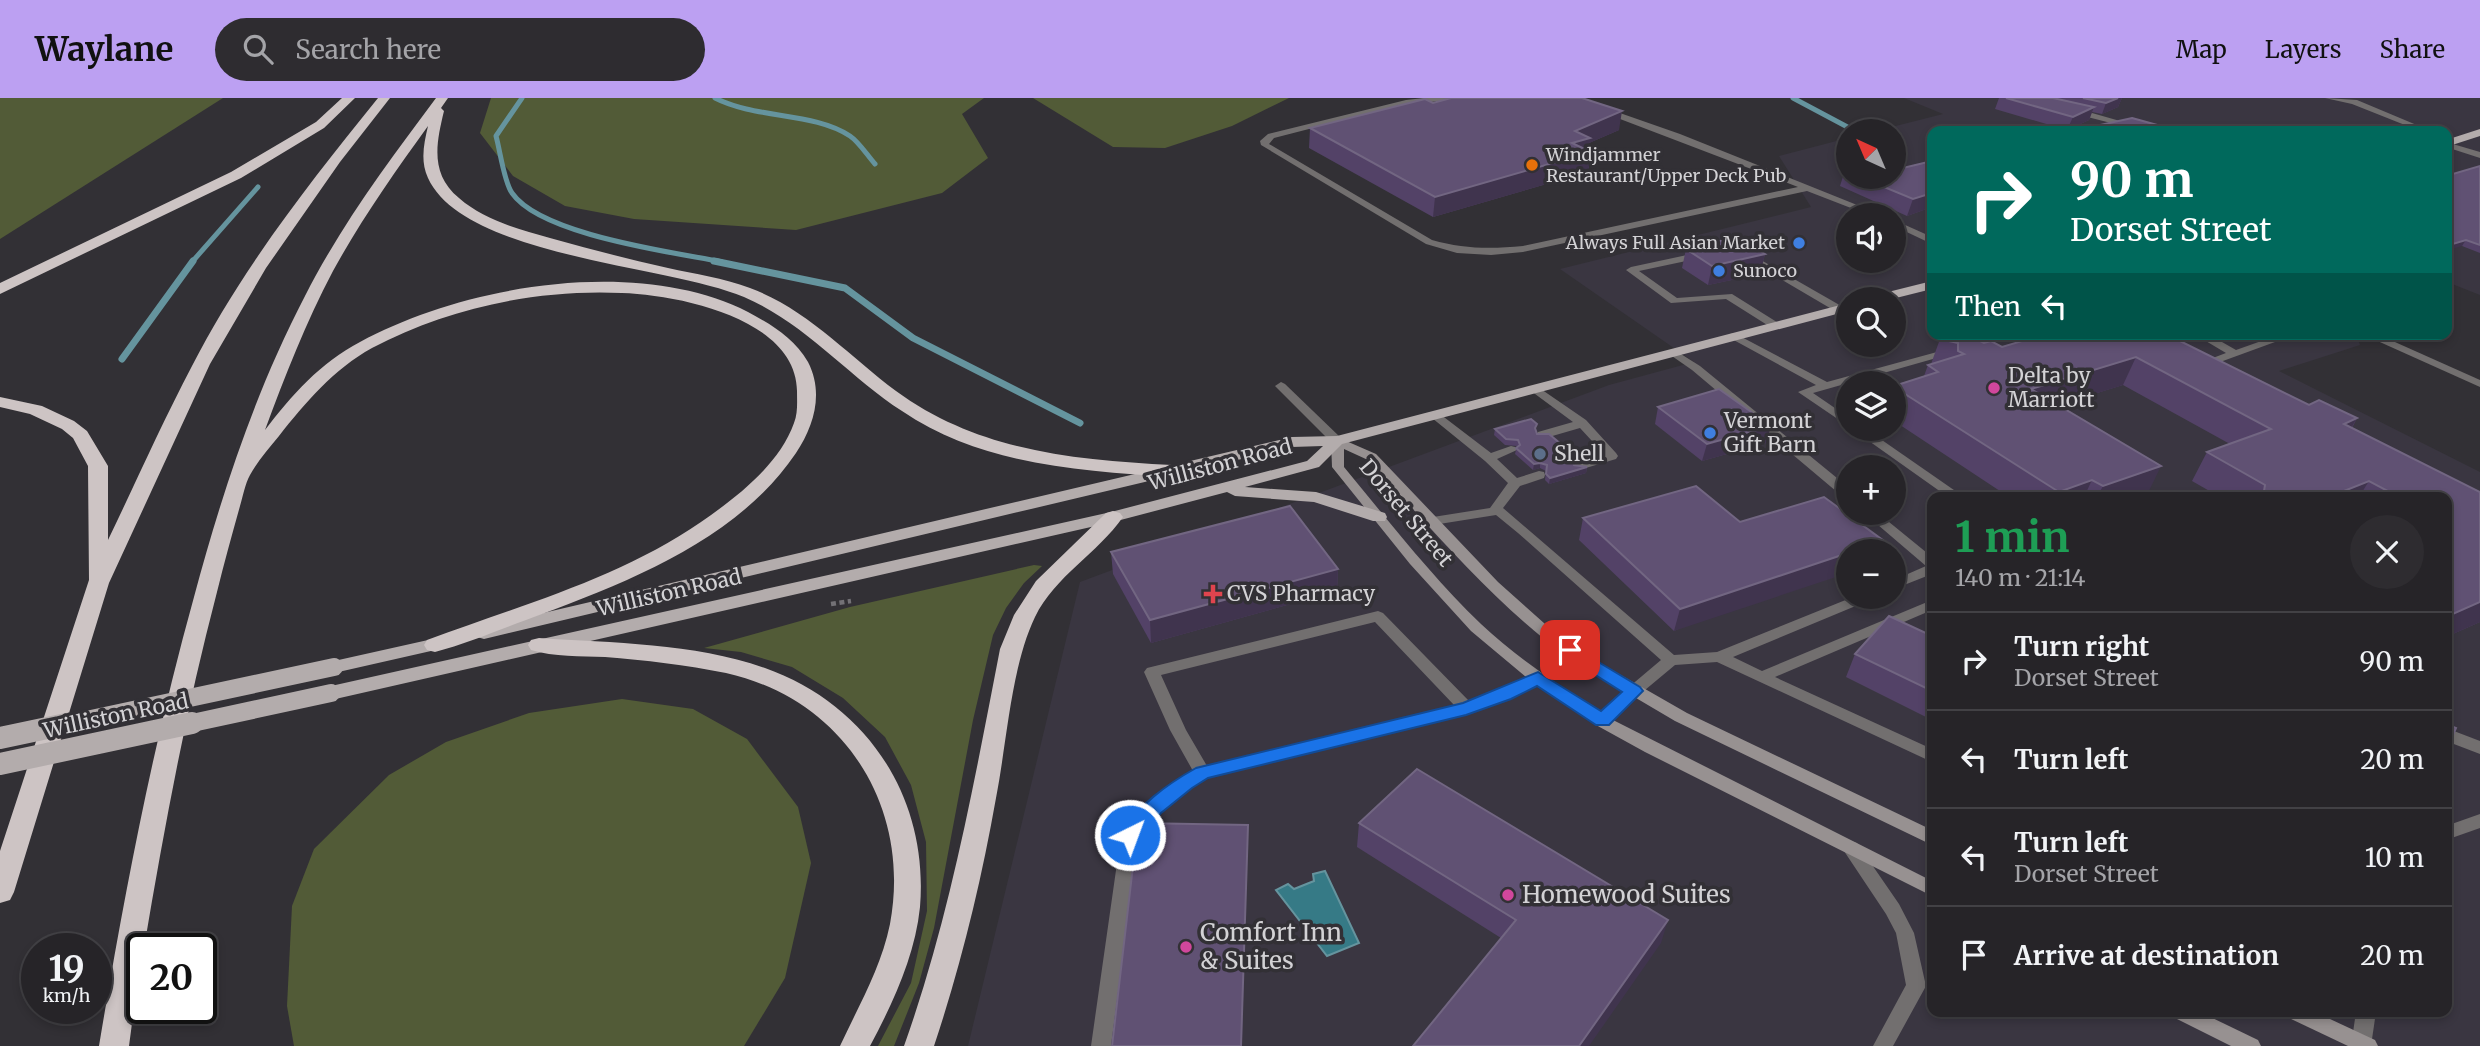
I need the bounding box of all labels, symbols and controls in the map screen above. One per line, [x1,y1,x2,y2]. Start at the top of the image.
search box [215,18,705,81]
text: Waylane [35,29,173,70]
icon: search [239,30,277,68]
text: Search here [295,33,441,66]
text: Map [2176,34,2227,65]
text: Layers [2265,34,2341,65]
text: Share [2379,34,2445,65]
north arrow [1836,119,1906,189]
map controls [1836,119,1906,609]
place label: Windjammer Restaurant/Upper Deck Pub [1545,143,1787,187]
text: 90 m [2070,149,2194,210]
icon: right [1955,154,2046,245]
marker: Windjammer Restaurant/Upper Deck Pub [1524,157,1540,173]
button: sound [1836,203,1906,273]
text: Dorset Street [2070,210,2271,250]
place label: Always Full Asian Market [1565,231,1785,254]
marker: Always Full Asian Market [1791,235,1807,251]
place label: Sunoco [1733,259,1797,282]
marker: Sunoco [1711,263,1727,279]
button: search [1836,287,1906,357]
icon: left [2035,287,2073,325]
text: Then [1955,290,2021,323]
place label: Delta by Marriott [2008,362,2095,413]
button: layers [1836,371,1906,441]
marker: Delta by Marriott [1986,380,2002,396]
place label: Vermont Gift Barn [1723,407,1816,458]
marker: Vermont Gift Barn [1702,425,1718,441]
street label: Williston Road [1144,432,1295,497]
place label: Shell [1554,440,1605,467]
marker: Shell [1532,446,1548,462]
street label: Dorset Street [1354,453,1459,572]
button: + [1836,455,1906,525]
text: 1 min [1955,511,2069,563]
button: close [2350,515,2424,589]
button: − [1836,539,1906,609]
street label: Williston Road [593,563,744,622]
text: 140 m · 21:14 [1955,563,2085,592]
place label: CVS Pharmacy [1227,580,1376,607]
marker: CVS Pharmacy [1205,586,1221,602]
pin [1540,620,1600,680]
text: Turn right [2014,630,2149,663]
icon: arrive [1551,631,1589,669]
icon: right [1955,642,1993,680]
text: 90 m [2360,645,2424,678]
text: Dorset Street [2014,663,2159,692]
street label: Williston Road [40,687,191,744]
icon: left [1955,740,1993,778]
text: Turn left [2014,743,2128,776]
text: 20 m [2360,743,2424,776]
position arrow [1093,798,1167,872]
text: Turn left [2014,826,2128,859]
icon: left [1955,838,1993,876]
text: 10 m [2365,841,2424,874]
text: Dorset Street [2014,859,2159,888]
place label: Homewood Suites [1522,879,1731,910]
marker: Homewood Suites [1500,887,1516,903]
place label: Comfort Inn & Suites [1200,917,1342,976]
speed limit sign: 20 [126,933,217,1024]
icon: arrive [1955,936,1993,974]
marker: Comfort Inn & Suites [1178,939,1194,955]
text: Arrive at destination [2014,939,2279,972]
text: 20 m [2360,939,2424,972]
text: 19 [48,947,85,991]
text: km/h [43,984,90,1007]

